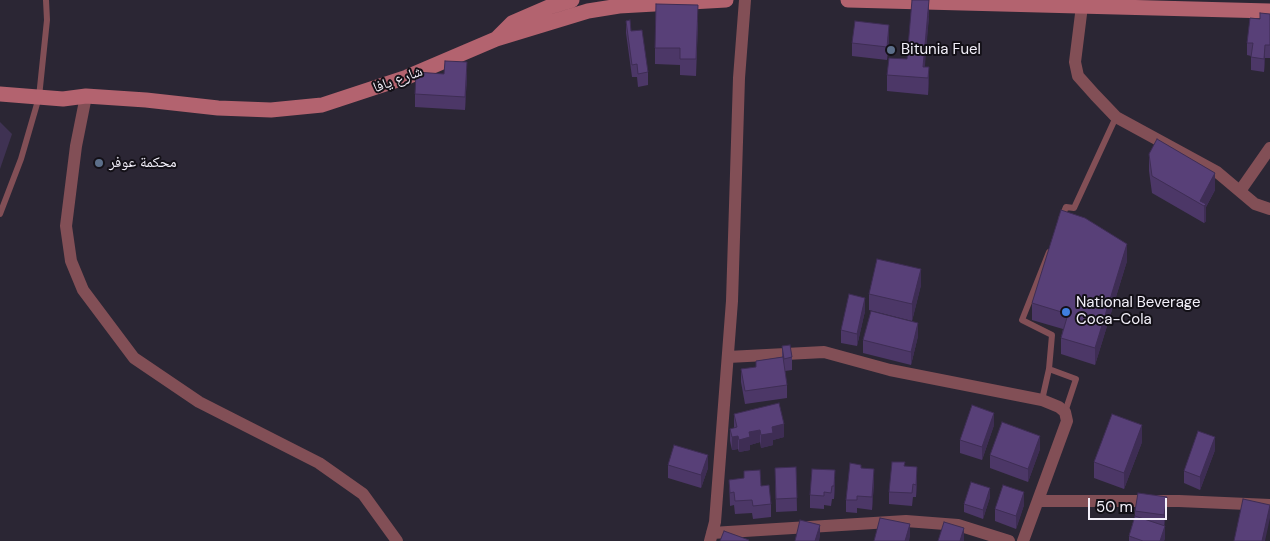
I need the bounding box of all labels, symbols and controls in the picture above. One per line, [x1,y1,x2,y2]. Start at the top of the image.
place label: Bitunia Fuel [901,41,981,59]
marker: Bitunia Fuel [885,44,897,56]
street label: شارع يافا [371,63,425,97]
place label: محكمة عوفر [109,154,177,172]
marker: محكمة عوفر [93,157,105,169]
place label: National Beverage Coca-Cola [1076,294,1200,329]
marker: National Beverage Coca-Cola [1060,306,1072,318]
scale bar [1090,488,1169,520]
text: 50 m [1096,497,1133,517]

